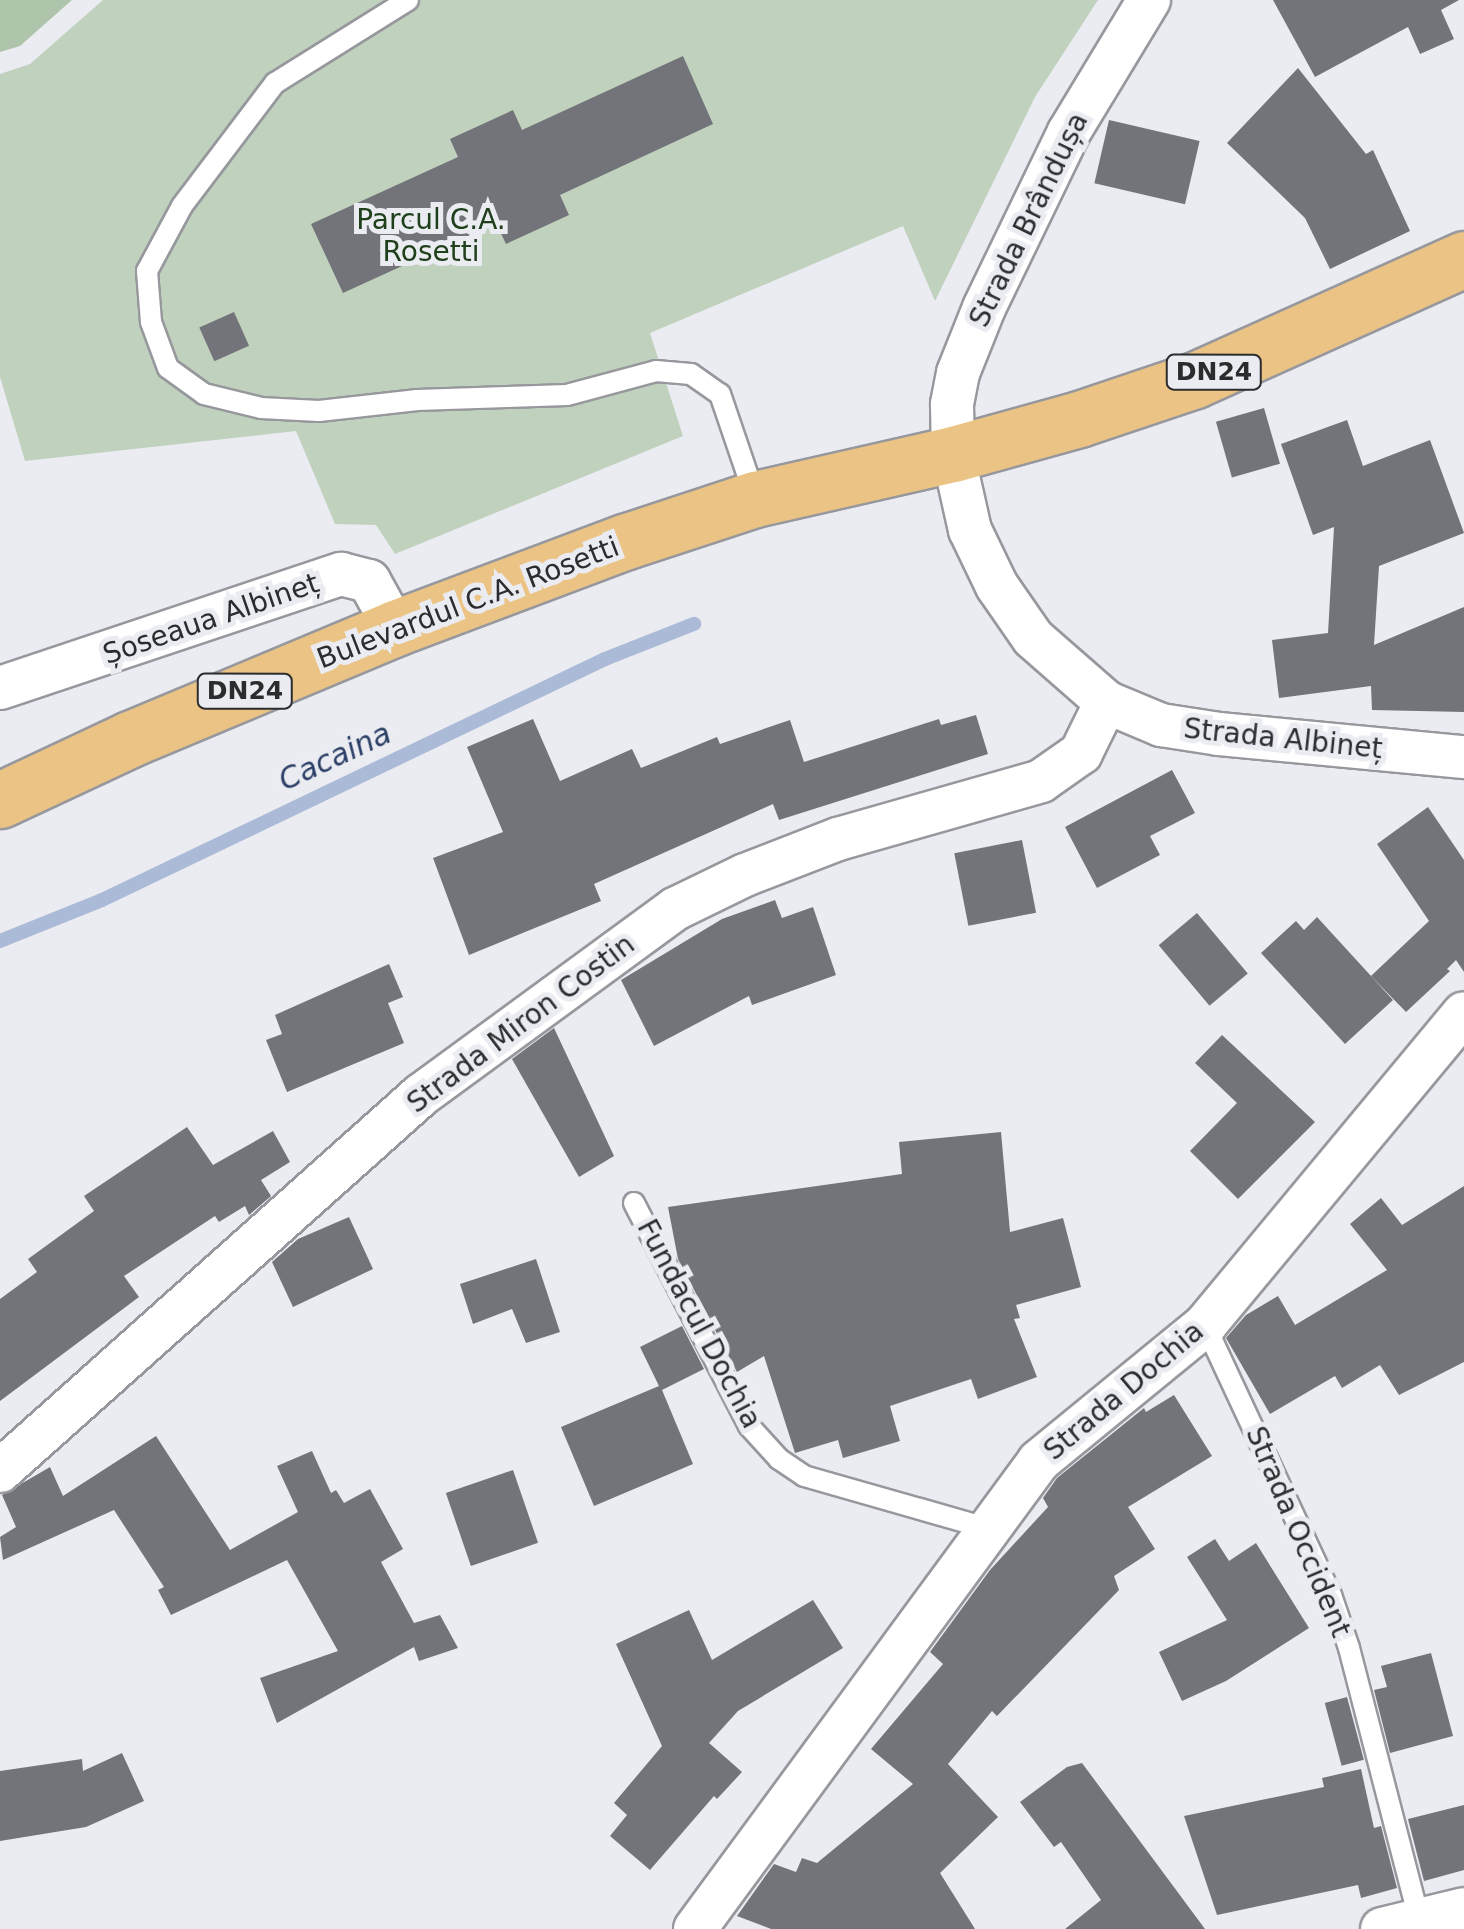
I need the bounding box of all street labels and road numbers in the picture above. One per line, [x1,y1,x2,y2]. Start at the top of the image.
street label: Strada Brândușa [963,107,1095,333]
road number: DN24 [1164,352,1264,392]
street label: Bulevardul C.A. Rosetti [312,530,624,676]
street label: Șoseaua Albineț [99,566,323,672]
road number: DN24 [195,671,295,711]
street label: Strada Albineț [1182,712,1384,766]
street label: Strada Miron Costin [401,928,641,1120]
street label: Fundacul Dochia [630,1214,768,1434]
street label: Strada Dochia [1037,1314,1211,1468]
street label: Strada Occident [1238,1422,1358,1642]

